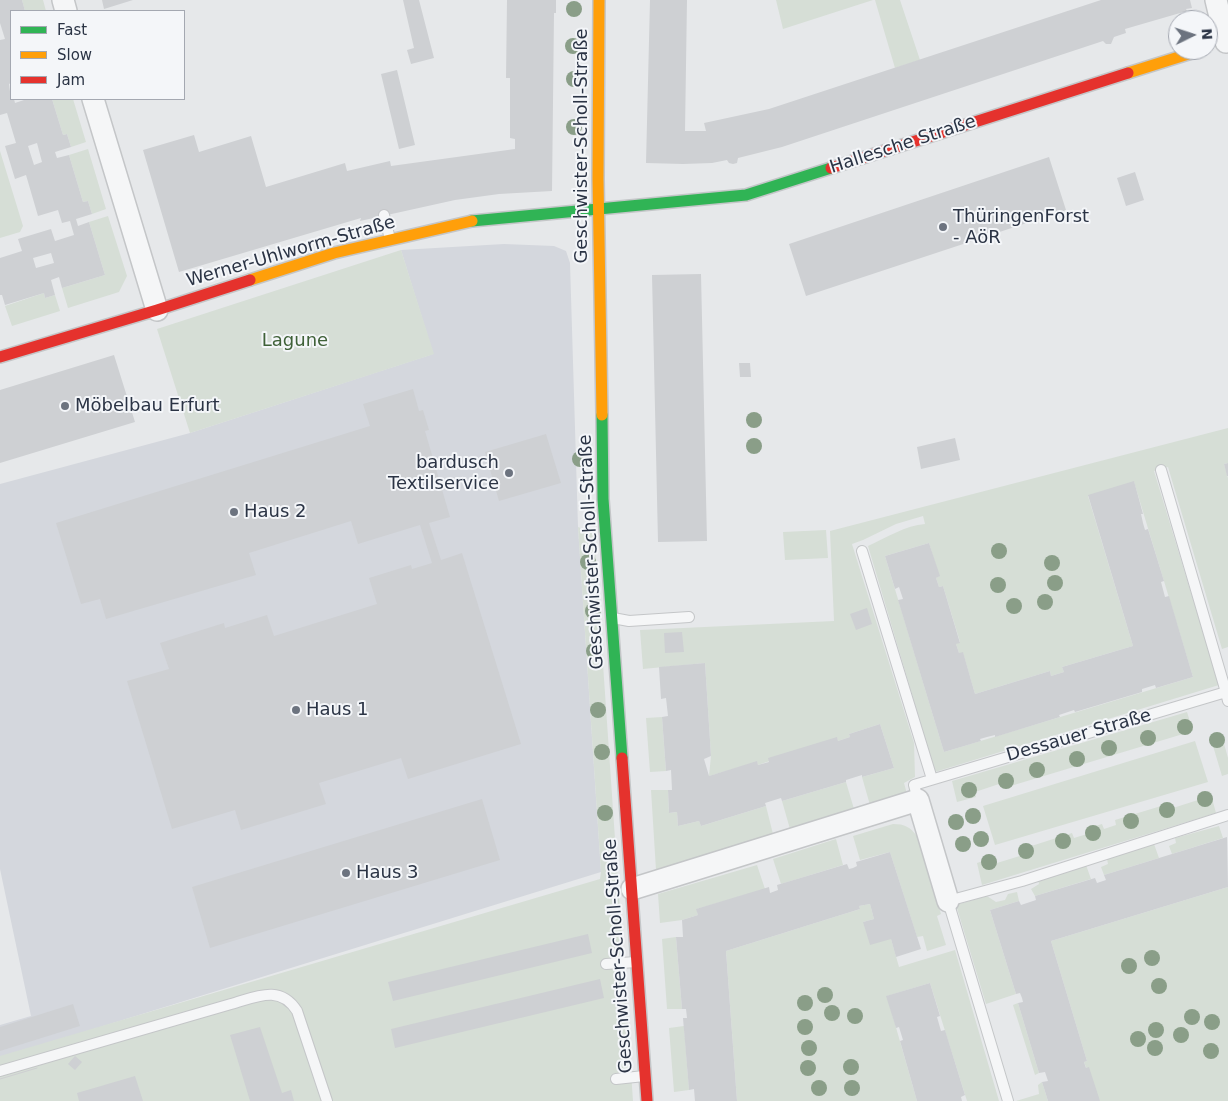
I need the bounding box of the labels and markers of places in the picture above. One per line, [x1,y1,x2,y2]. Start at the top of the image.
place label: ThüringenForst - AöR [953,206,1089,248]
marker: ThüringenForst - AöR [937,221,949,233]
place label: Möbelbau Erfurt [75,395,220,417]
marker: Möbelbau Erfurt [59,400,71,412]
place label: bardusch Textilservice [388,452,499,494]
marker: bardusch Textilservice [503,467,515,479]
place label: Haus 2 [244,501,307,523]
marker: Haus 2 [228,506,240,518]
place label: Haus 1 [306,699,369,721]
marker: Haus 1 [290,704,302,716]
place label: Haus 3 [356,862,419,884]
marker: Haus 3 [340,867,352,879]

